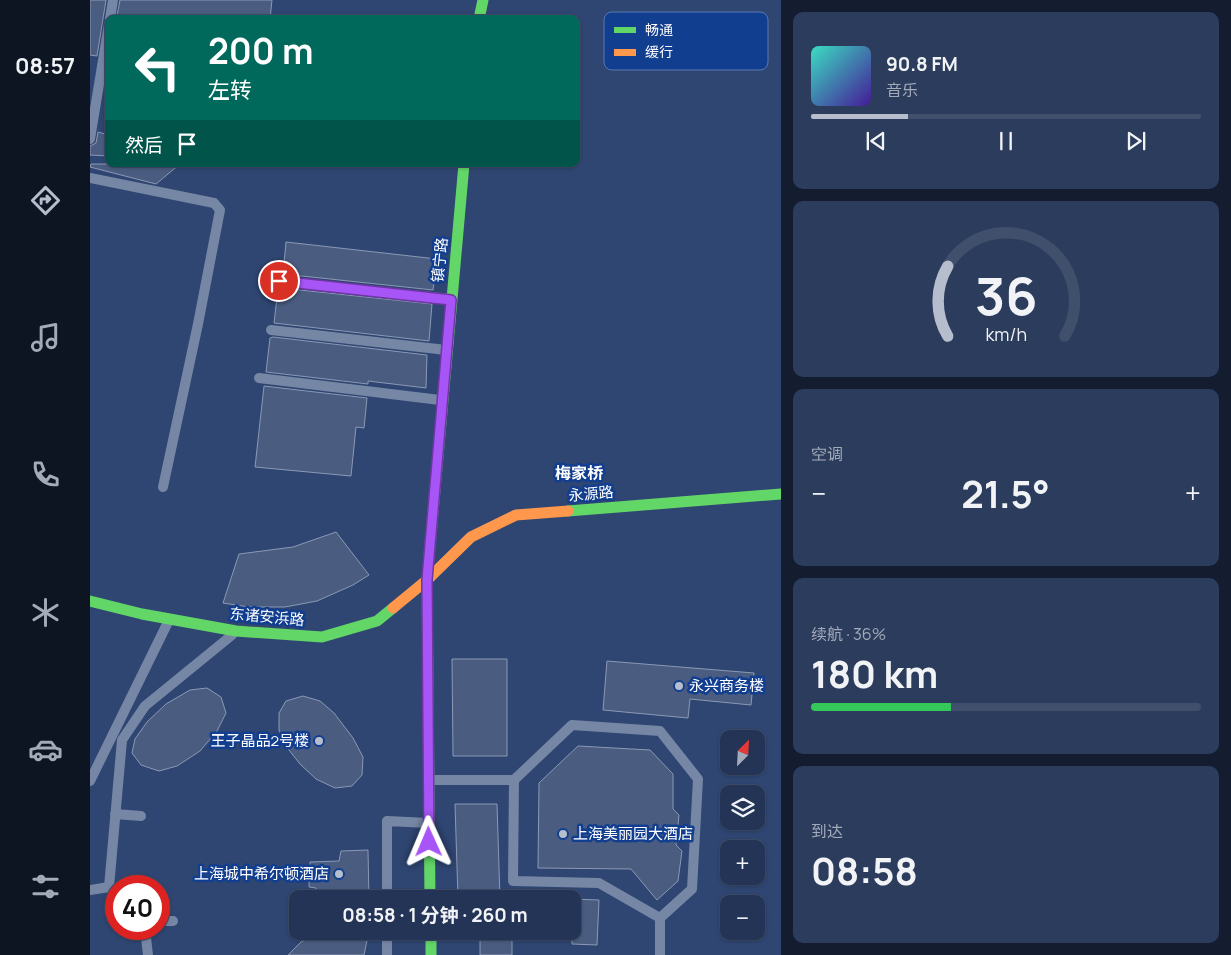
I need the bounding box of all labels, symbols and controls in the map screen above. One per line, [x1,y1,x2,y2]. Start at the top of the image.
legend [604,12,768,70]
text: 畅通 [645,20,673,39]
text: 200 m [208,27,313,75]
icon: left [125,35,190,100]
text: 缓行 [645,42,673,61]
text: 08:57 [15,51,75,81]
text: 90.8 FM [886,51,958,77]
text: 左转 [208,75,252,105]
text: 音乐 [886,79,918,101]
icon: previous [862,127,890,155]
icon: pause [992,127,1020,155]
icon: next [1122,127,1150,155]
icon: arrive [173,130,201,158]
text: 然后 [125,132,163,158]
icon: directions [28,183,63,218]
street label: 镇宁路 [427,236,452,283]
pin [258,260,300,302]
text: 36 [975,260,1037,331]
icon: arrive [265,267,293,295]
icon: music [28,320,63,355]
text: km/h [985,322,1027,346]
text: 空调 [811,443,843,465]
icon: phone [28,457,63,492]
district label: 梅家桥 [555,462,604,484]
text: 21.5° [961,467,1050,519]
text: − [811,474,826,512]
text: + [1185,474,1201,512]
street label: 永源路 [568,481,614,506]
icon: climate [28,595,63,630]
street label: 东诸安浜路 [229,603,305,630]
text: 续航 · 36% [811,623,886,645]
text: 180 km [811,647,938,699]
place label: 永兴商务楼 [689,675,764,696]
marker: 永兴商务楼 [673,680,685,692]
place label: 王子晶品2号楼 [210,730,309,751]
north arrow [720,730,765,775]
map controls [720,730,765,940]
icon: car [28,732,63,767]
marker: 王子晶品2号楼 [313,735,325,747]
button: layers [720,785,765,830]
position arrow [402,815,454,867]
text: 到达 [811,820,843,842]
place label: 上海美丽园大酒店 [573,823,693,844]
marker: 上海美丽园大酒店 [557,828,569,840]
button: + [720,840,765,885]
text: 08:58 [811,844,918,896]
place label: 上海城中希尔顿酒店 [194,863,329,884]
marker: 上海城中希尔顿酒店 [333,868,345,880]
icon: filters [28,869,63,904]
speed limit sign: 40 [105,875,170,940]
button: − [720,895,765,940]
text: 08:58 · 1 分钟 · 260 m [342,902,528,928]

